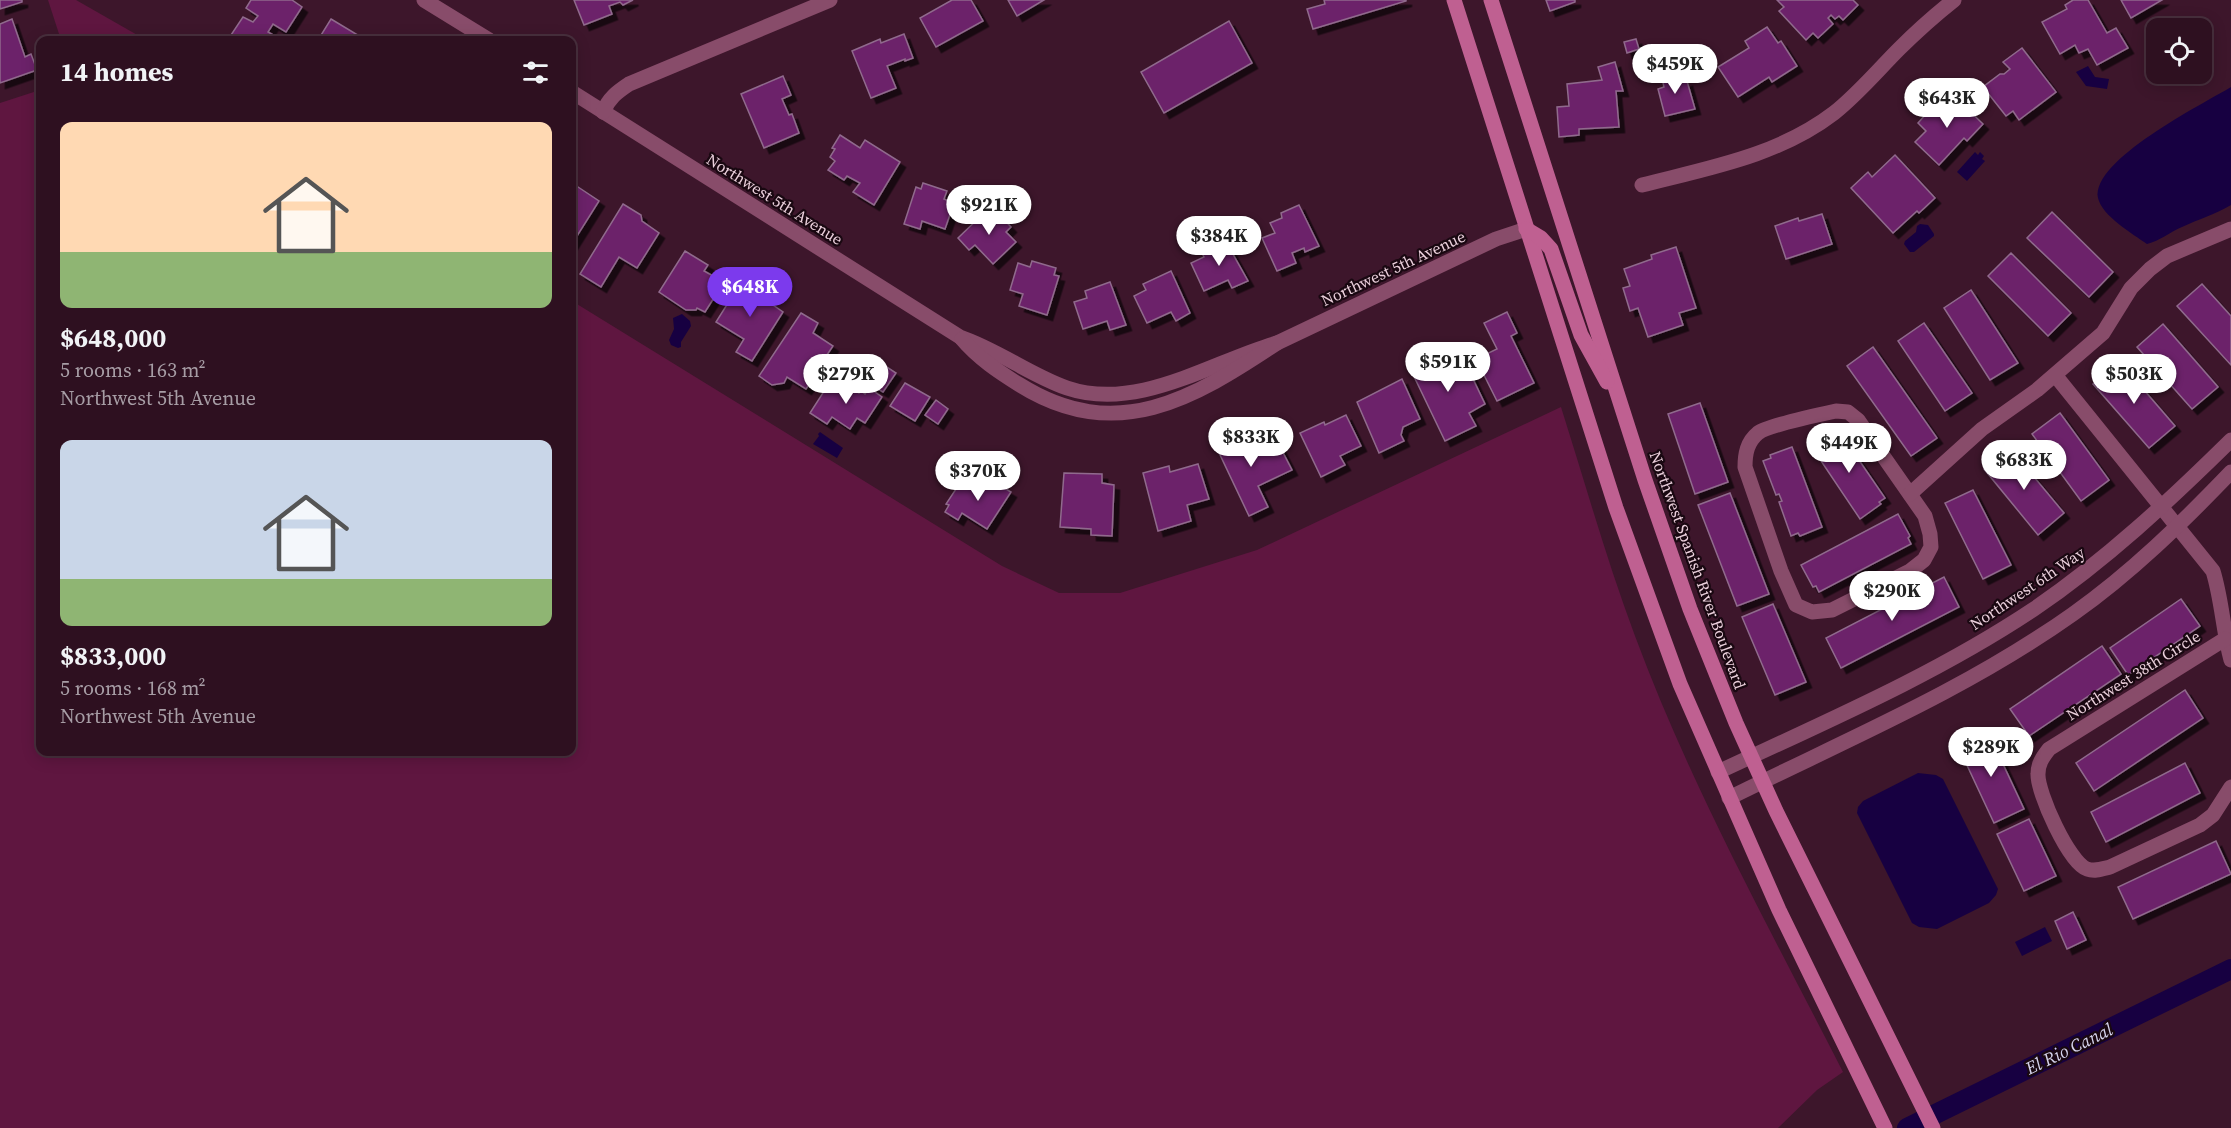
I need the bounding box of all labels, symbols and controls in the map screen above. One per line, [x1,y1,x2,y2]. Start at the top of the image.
map controls [2146,18,2212,84]
button: locate [2146,18,2212,84]
pin: $459K [1633,44,1717,95]
text: $459K [1646,49,1704,77]
text: 14 homes [60,54,173,90]
icon: filters [519,56,552,89]
pin: $643K [1905,78,1989,129]
text: $643K [1918,83,1976,111]
street label: Northwest 5th Avenue [703,148,847,250]
icon: home [252,161,360,269]
pin: $921K [947,185,1031,236]
text: $921K [960,190,1018,218]
pin: $384K [1177,216,1261,267]
text: $384K [1190,221,1248,249]
street label: Northwest 5th Avenue [1317,225,1469,311]
pin: $648K [708,267,792,318]
text: $648K [721,272,779,300]
text: $648,000 [60,320,166,356]
pin: $591K [1406,342,1490,393]
text: $591K [1419,347,1477,375]
pin: $279K [804,354,888,405]
pin: $503K [2092,354,2176,405]
text: 5 rooms · 163 m² [60,356,206,384]
text: $279K [817,359,875,387]
text: $503K [2105,359,2163,387]
text: Northwest 5th Avenue [60,384,256,412]
pin: $833K [1209,417,1293,468]
text: $833K [1222,422,1280,450]
pin: $449K [1807,423,1891,474]
text: $449K [1820,428,1878,456]
pin: $683K [1982,440,2066,491]
text: $683K [1995,445,2053,473]
street label: Northwest Spanish River Boulevard [1645,448,1751,692]
pin: $370K [936,451,1020,502]
text: $370K [949,456,1007,484]
icon: home [252,479,360,587]
street label: Northwest 6th Way [1965,541,2089,635]
pin: $290K [1850,571,1934,622]
text: $290K [1863,576,1921,604]
street label: Northwest 38th Circle [2062,625,2204,725]
text: $833,000 [60,638,166,674]
text: 5 rooms · 168 m² [60,674,206,702]
text: Northwest 5th Avenue [60,702,256,730]
pin: $289K [1949,727,2033,778]
text: $289K [1962,732,2020,760]
water label: El Rio Canal [2020,1017,2117,1081]

